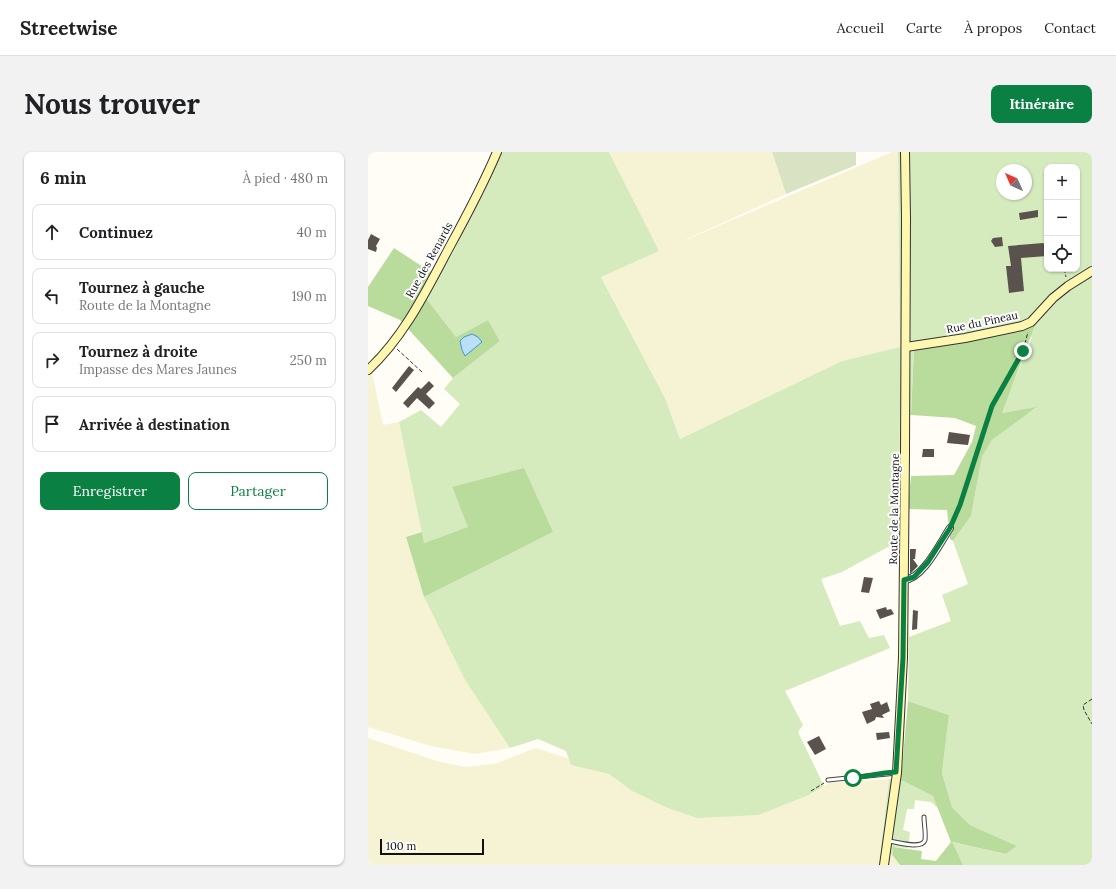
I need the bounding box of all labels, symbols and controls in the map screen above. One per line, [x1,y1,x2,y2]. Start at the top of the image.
text: Streetwise [20,16,117,40]
text: Accueil [837,19,884,37]
text: Carte [906,19,942,37]
text: À propos [964,19,1022,37]
text: Contact [1044,19,1096,37]
button: Itinéraire [991,85,1092,123]
text: Nous trouver [24,86,200,122]
north arrow [996,164,1032,200]
map controls [1044,164,1080,272]
button: + [1044,164,1080,200]
text: 6 min [40,167,86,189]
text: À pied · 480 m [243,170,328,187]
button: − [1044,200,1080,236]
street label: Rue des Renards [402,220,456,300]
icon: ahead [41,221,63,243]
text: Continuez [79,223,153,242]
text: 40 m [297,224,327,241]
button: locate [1044,236,1080,272]
text: Tournez à gauche [79,278,205,297]
icon: left [41,285,63,307]
text: 190 m [292,288,327,305]
text: Route de la Montagne [79,297,211,314]
street label: Rue du Pineau [945,307,1020,336]
text: Tournez à droite [79,342,198,361]
route end [1014,342,1032,360]
icon: right [41,349,63,371]
text: 250 m [290,352,327,369]
text: Impasse des Mares Jaunes [79,361,237,378]
icon: arrive [41,413,63,435]
text: Arrivée à destination [79,415,230,434]
street label: Route de la Montagne [886,453,902,565]
button: Enregistrer [40,472,180,510]
button: Partager [188,472,328,510]
route start [844,769,862,787]
scale bar [380,837,484,856]
text: 100 m [386,839,416,853]

